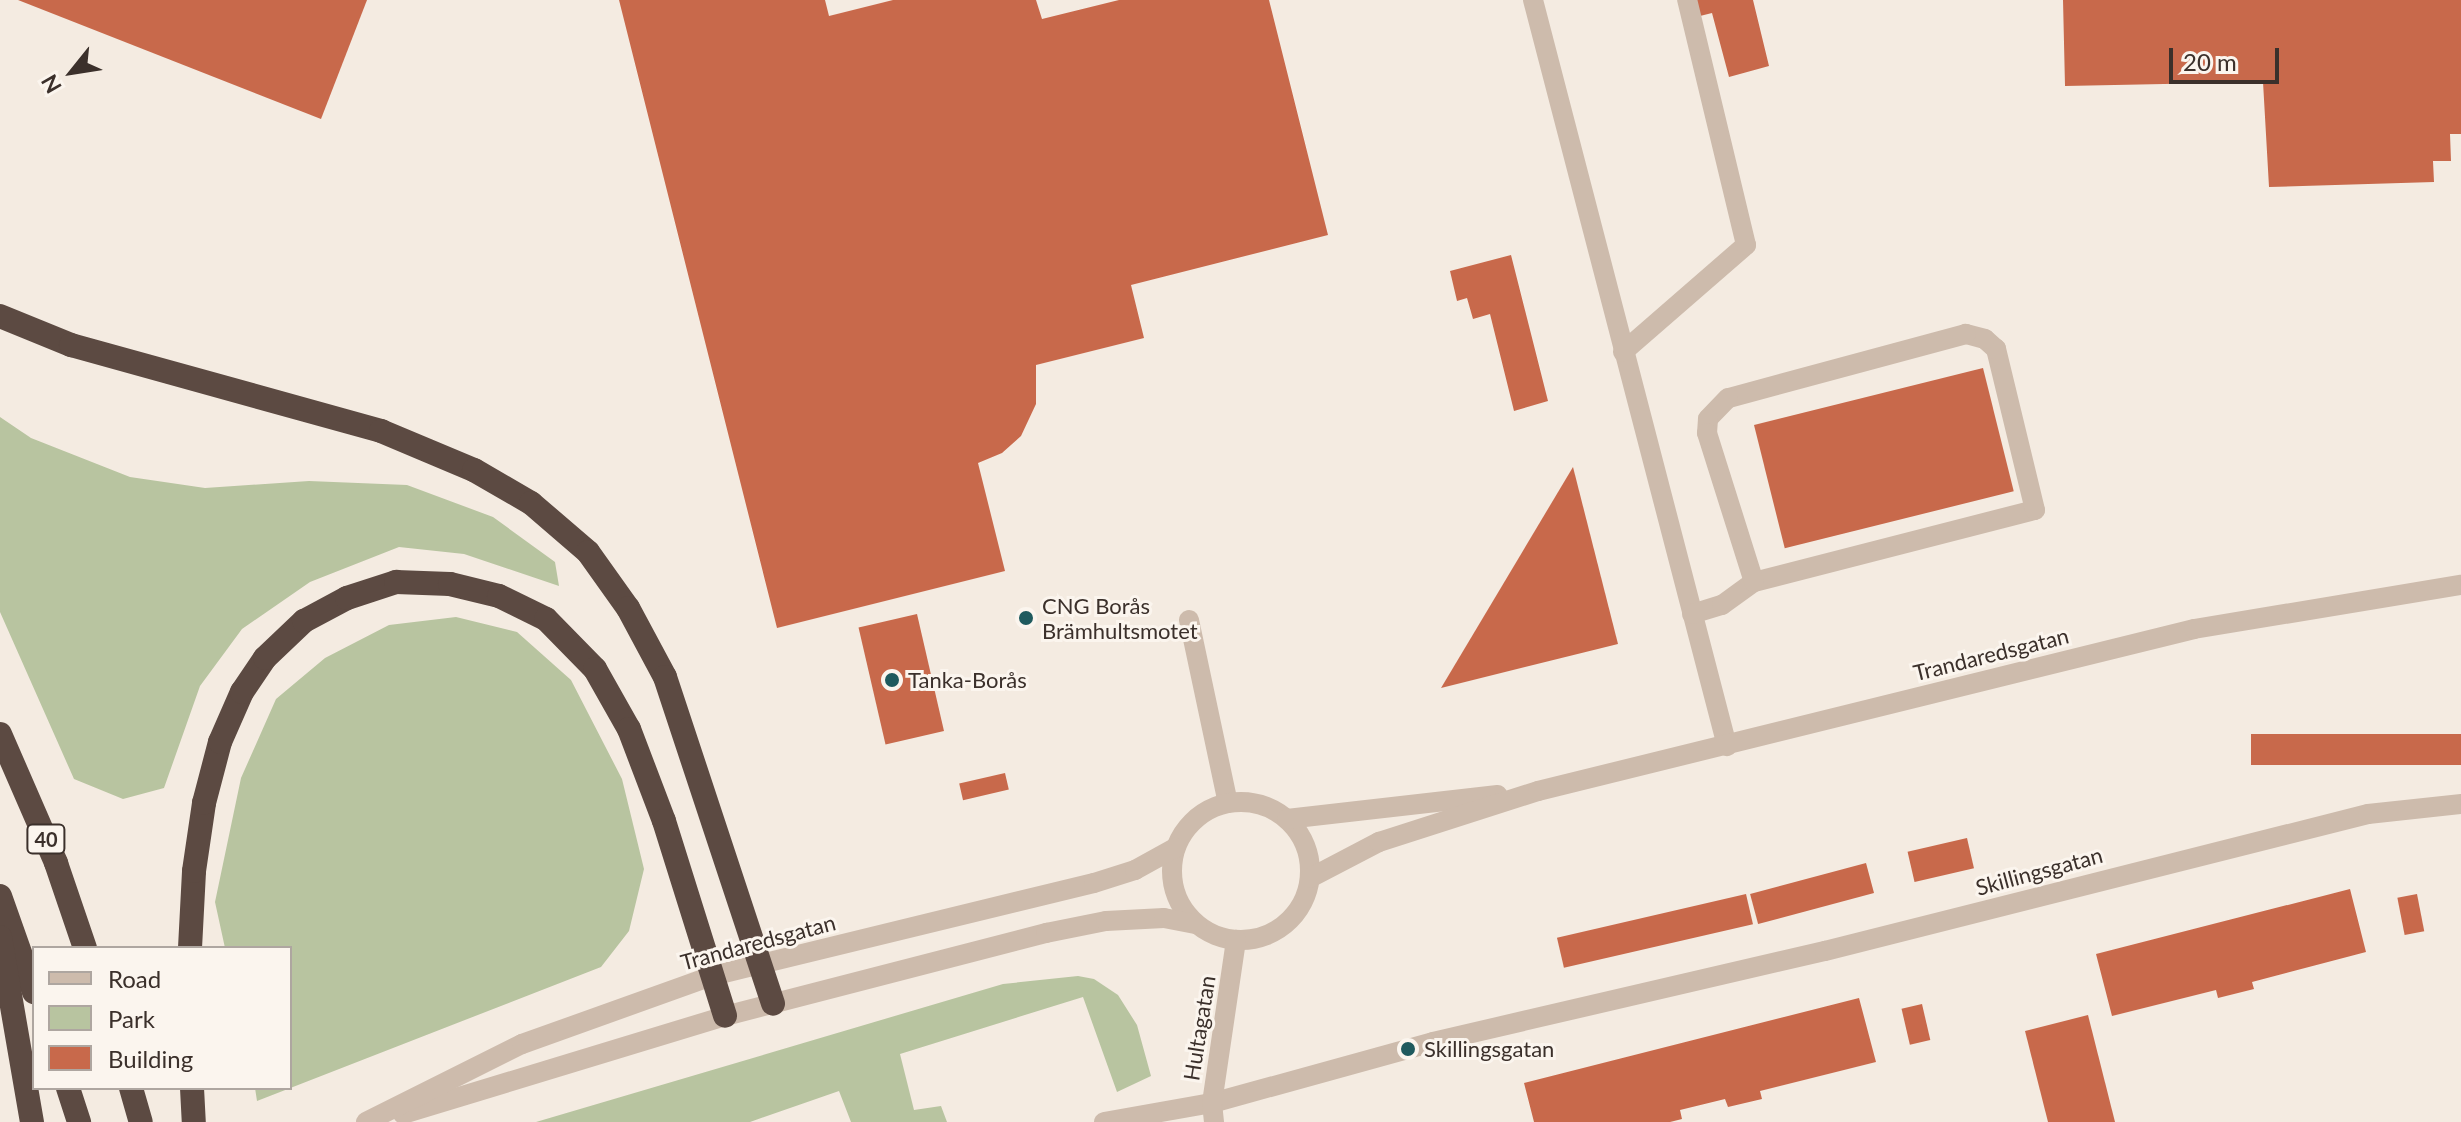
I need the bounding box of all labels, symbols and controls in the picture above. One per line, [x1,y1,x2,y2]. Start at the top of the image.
north arrow [32,32,112,112]
scale bar [2173,32,2283,82]
text: 20 m [2183,47,2237,76]
text: N [35,70,67,98]
place label: CNG Borås Brämhultsmotet [1042,592,1198,644]
marker: CNG Borås Brämhultsmotet [1017,609,1035,627]
street label: Trandaredsgatan [1911,622,2071,686]
place label: Tanka-Borås [908,667,1027,693]
marker: Tanka-Borås [883,671,901,689]
road number: 40 [26,823,66,855]
street label: Skillingsgatan [1973,841,2105,901]
street label: Trandaredsgatan [678,909,838,975]
legend [32,946,292,1090]
text: Road [108,964,161,993]
street label: Hultagatan [1178,973,1220,1083]
text: Park [108,1004,155,1033]
place label: Skillingsgatan [1424,1036,1554,1062]
marker: Skillingsgatan [1399,1040,1417,1058]
text: Building [108,1044,193,1073]

